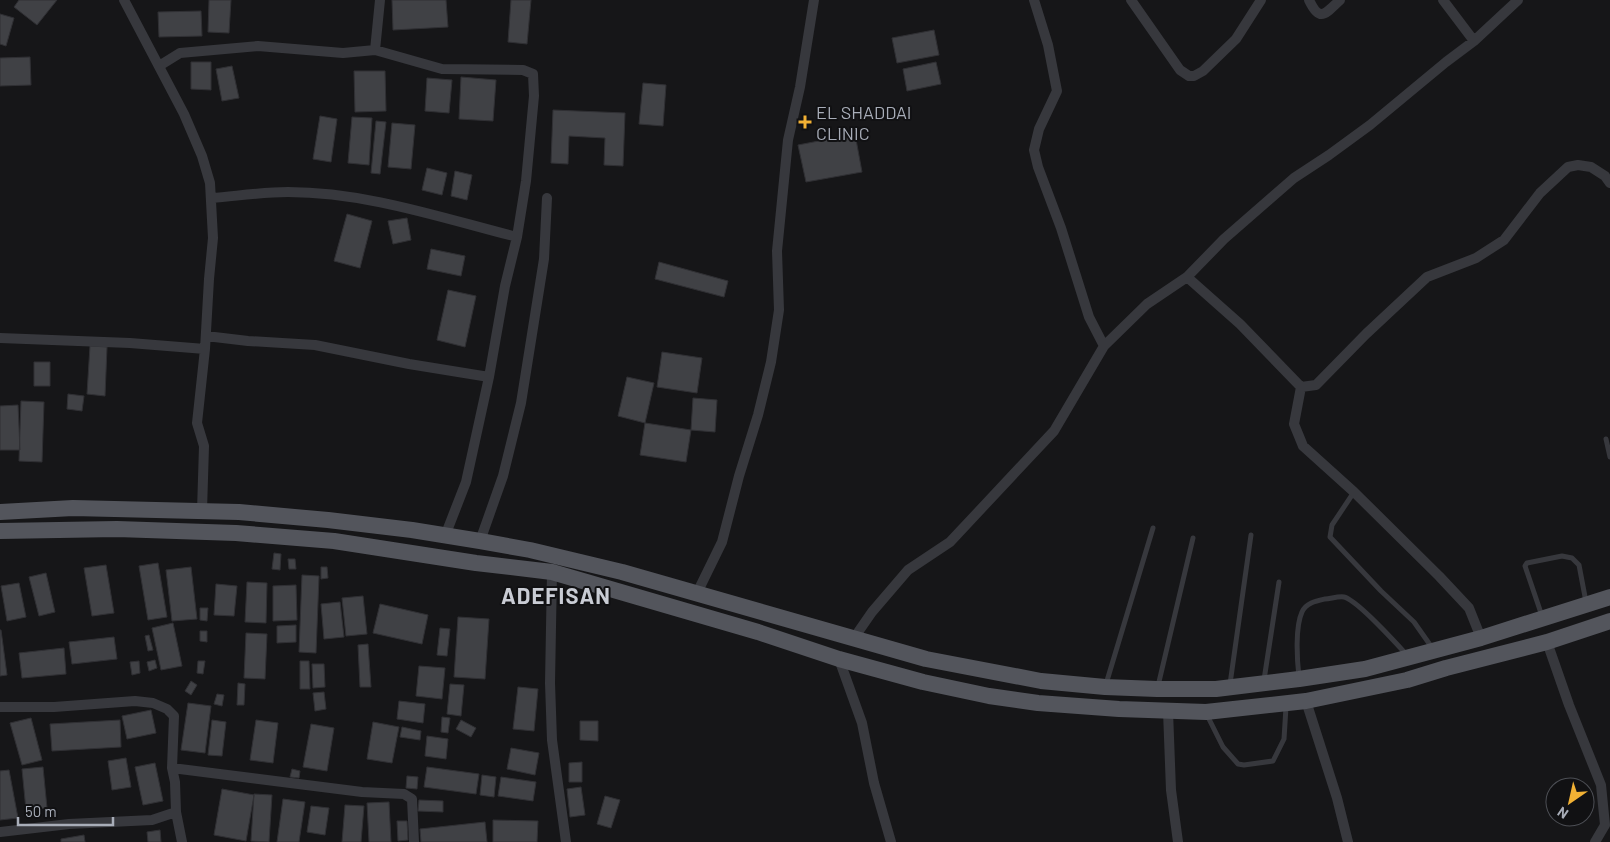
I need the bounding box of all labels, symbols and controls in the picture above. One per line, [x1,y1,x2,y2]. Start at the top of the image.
place label: EL SHADDAI CLINIC [816,101,911,144]
marker: EL SHADDAI CLINIC [798,115,812,129]
district label: ADEFISAN [501,582,611,608]
north arrow [1545,777,1595,827]
scale bar [18,794,112,826]
text: 50 m [25,802,57,820]
text: N [1554,804,1571,823]

